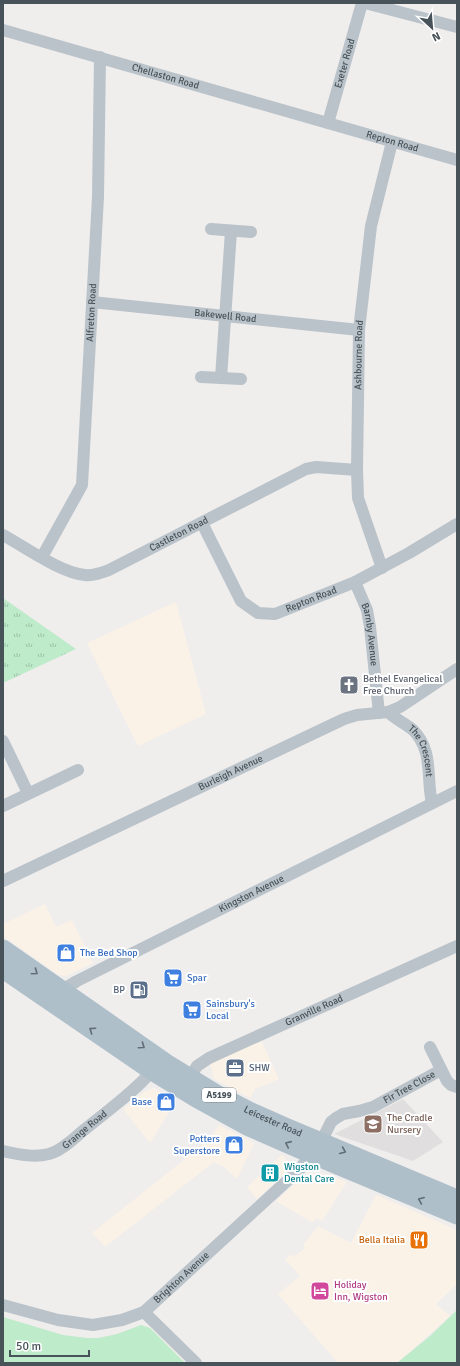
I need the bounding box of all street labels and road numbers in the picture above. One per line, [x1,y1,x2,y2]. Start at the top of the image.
street label: Exeter Road [332,37,358,89]
street label: Chellaston Road [130,61,201,92]
street label: Repton Road [365,128,420,155]
street label: Alfreton Road [84,283,99,342]
street label: Bakewell Road [194,307,257,325]
street label: Ashbourne Road [352,320,366,390]
street label: Castleton Road [147,514,210,554]
street label: Repton Road [284,584,338,615]
street label: Barnby Avenue [359,601,380,667]
street label: The Crescent [406,722,435,778]
street label: Burleigh Avenue [196,752,265,793]
street label: Kingston Avenue [217,872,286,915]
street label: Granville Road [283,992,345,1029]
street label: Fir Tree Close [381,1068,437,1106]
road number: A5199 [202,1088,236,1102]
street label: Leicester Road [242,1103,304,1139]
street label: Grange Road [60,1108,110,1152]
street label: Brighton Avenue [151,1249,212,1306]

